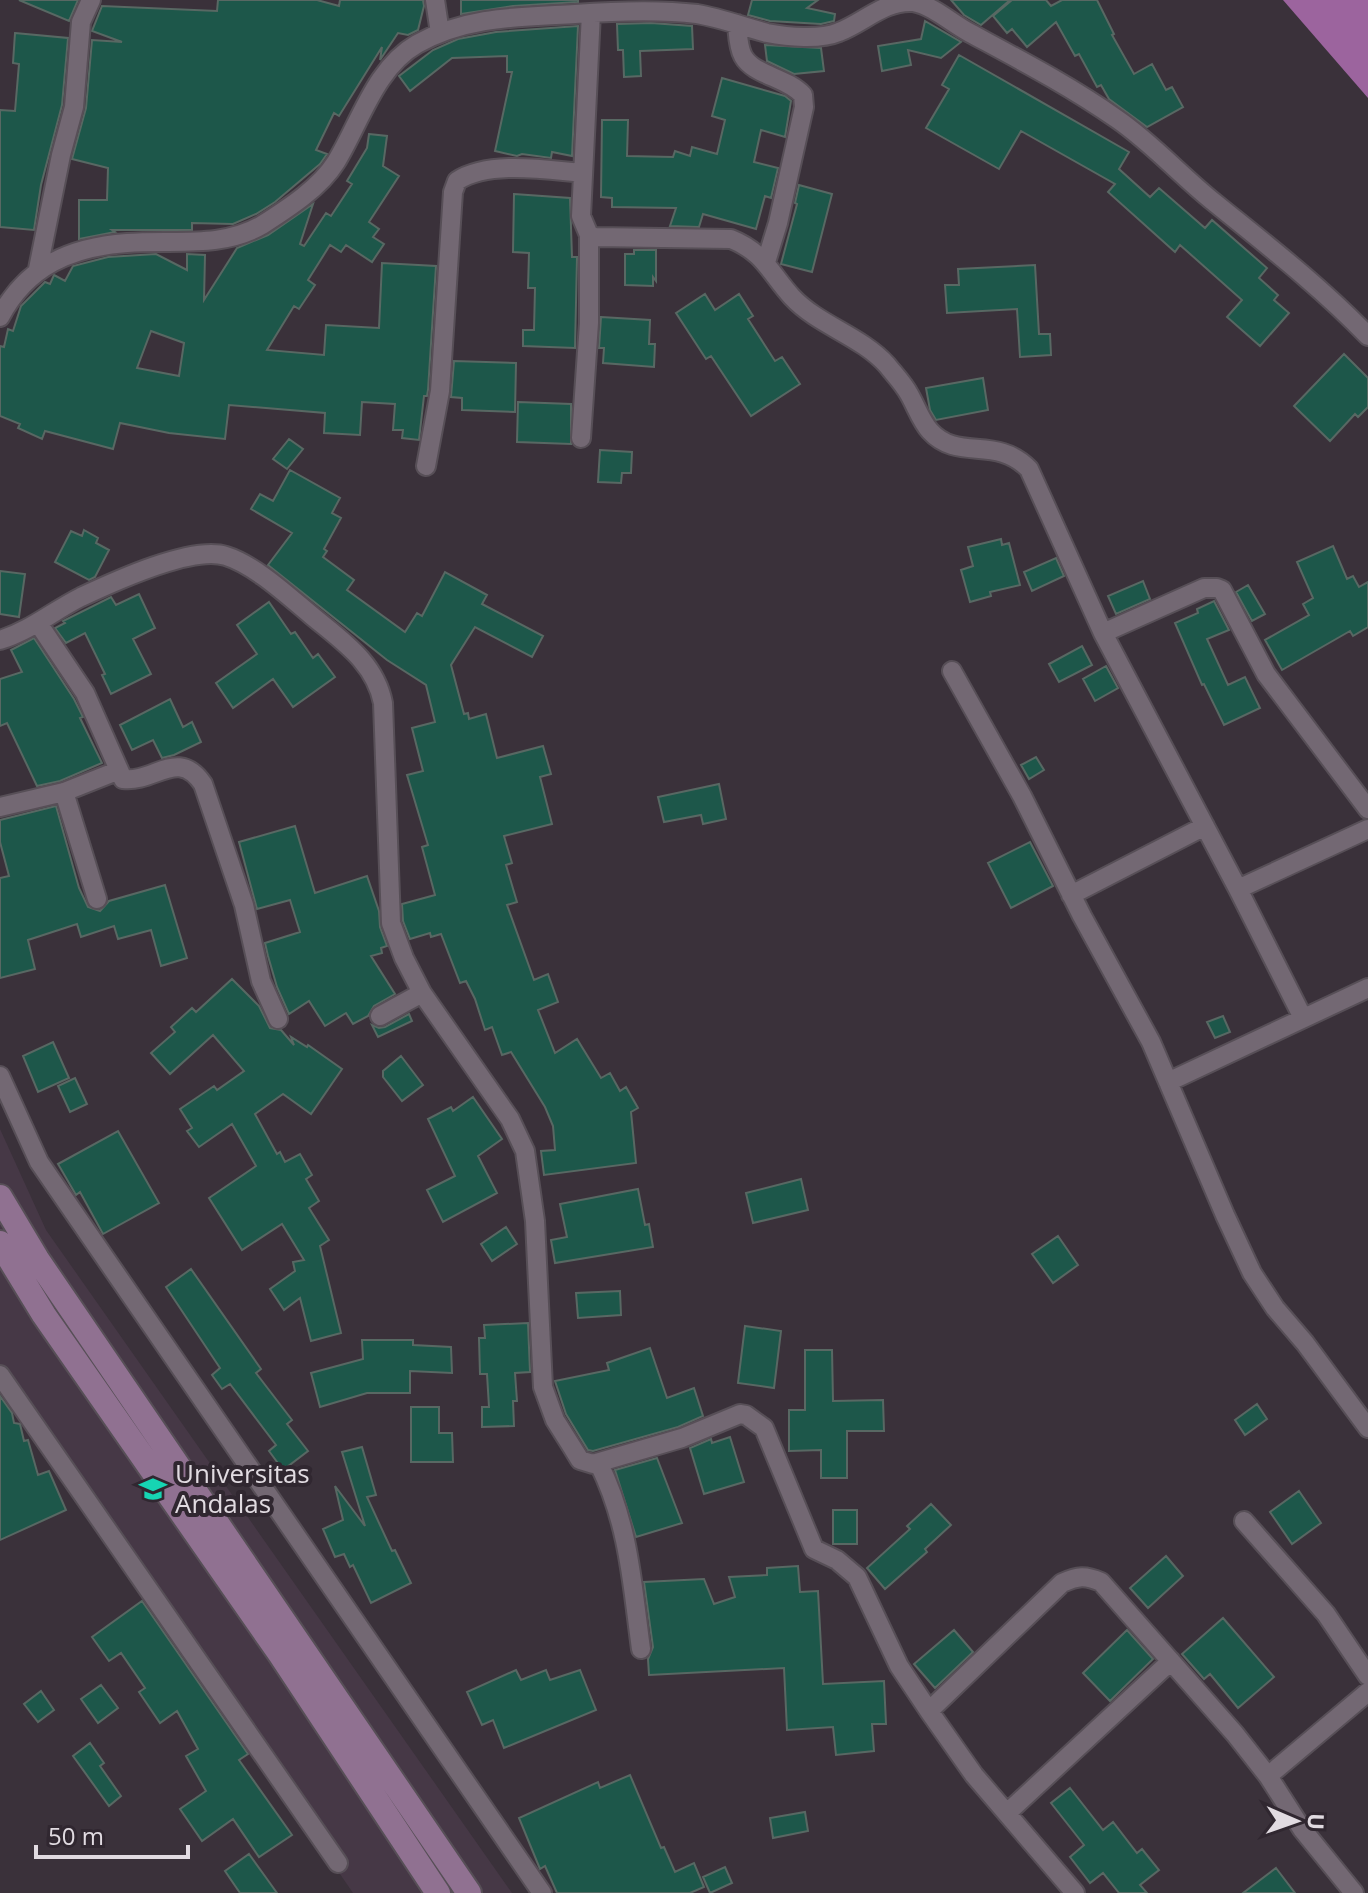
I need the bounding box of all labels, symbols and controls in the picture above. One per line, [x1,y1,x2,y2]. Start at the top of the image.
place label: Universitas Andalas [175,1455,310,1521]
school or university icon: Universitas Andalas [138,1474,168,1504]
north arrow [1256,1781,1336,1861]
scale bar [36,1809,188,1859]
text: U [1302,1813,1332,1831]
text: 50 m [48,1819,104,1852]

